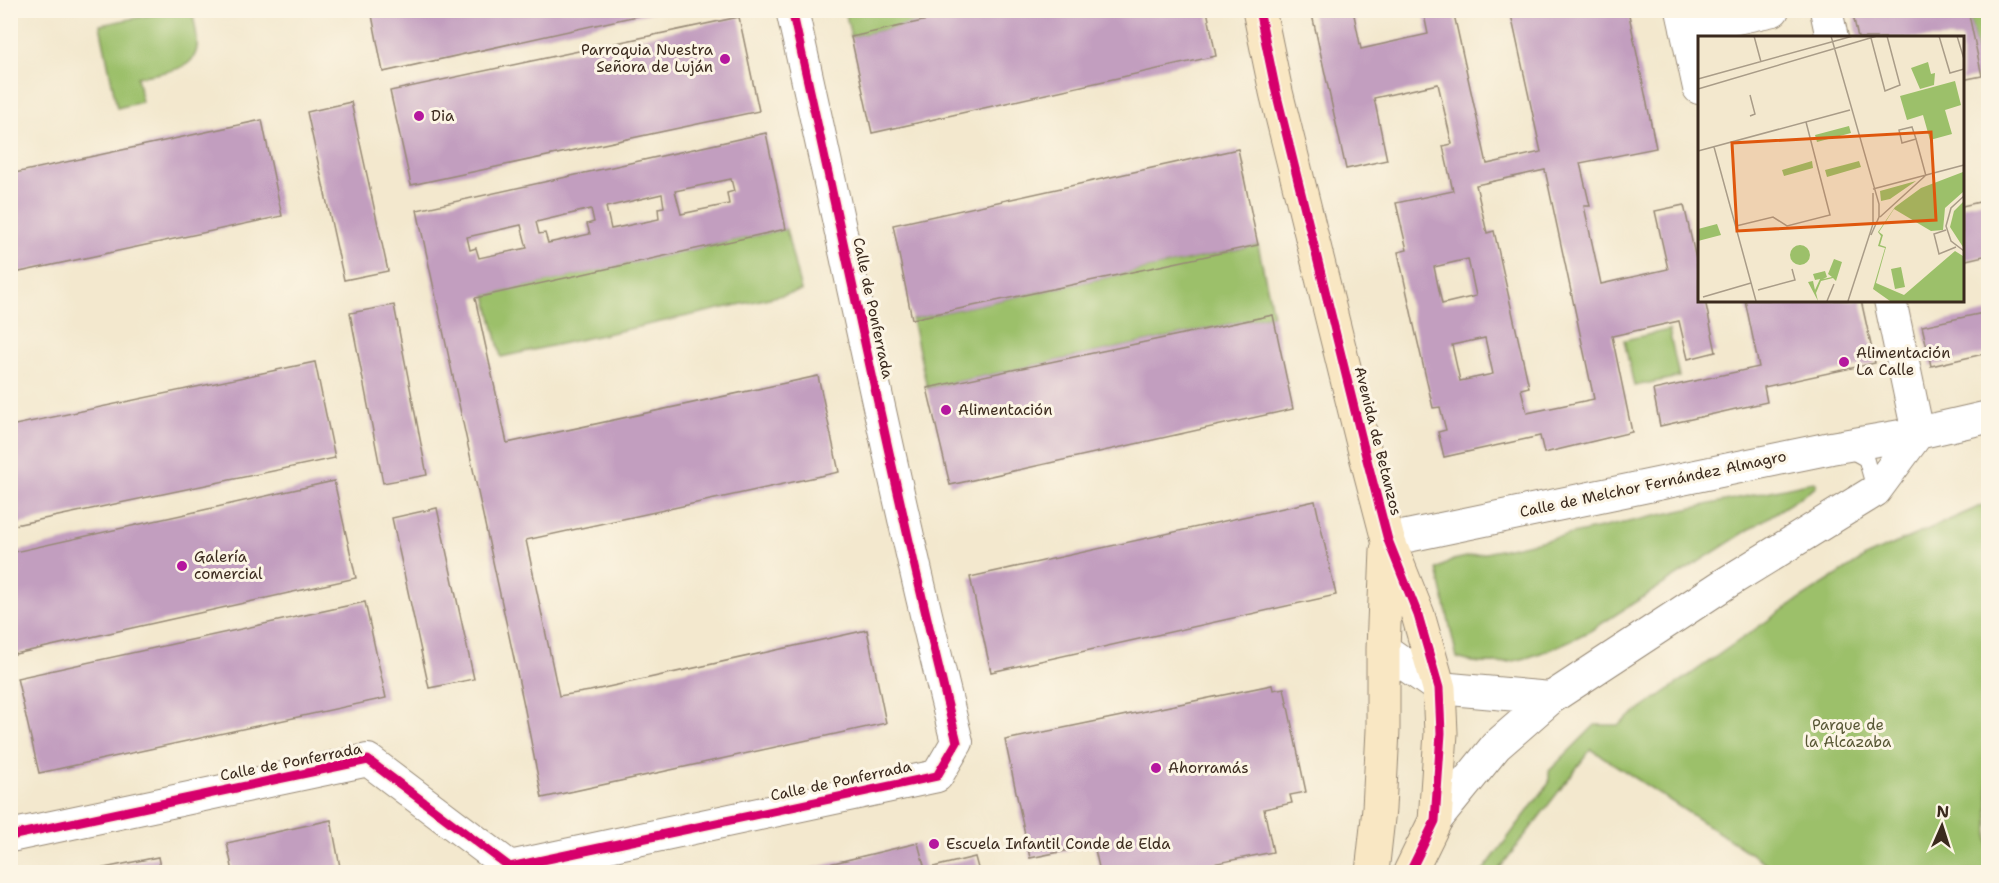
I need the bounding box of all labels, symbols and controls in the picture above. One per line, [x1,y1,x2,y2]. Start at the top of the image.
inset map [1698,36,1963,302]
place label: Parroquia Nuestra Señora de Luján [581,40,714,77]
marker: Parroquia Nuestra Señora de Luján [718,52,732,66]
place label: Dia [431,106,455,126]
marker: Dia [412,109,426,123]
street label: Calle de Ponferrada [848,236,898,381]
place label: Alimentación La Calle [1856,343,1950,380]
marker: Alimentación La Calle [1837,355,1851,369]
street label: Avenida de Betanzos [1350,364,1406,518]
place label: Alimentación [958,400,1052,420]
marker: Alimentación [939,403,953,417]
street label: Calle de Melchor Fernández Almagro [1518,446,1788,522]
place label: Galería comercial [194,547,263,584]
marker: Galería comercial [175,559,189,573]
park label: Parque de la Alcazaba [1805,715,1892,752]
street label: Calle de Ponferrada [218,738,364,786]
street label: Calle de Ponferrada [769,756,914,806]
place label: Ahorramás [1168,758,1249,778]
marker: Ahorramás [1149,761,1163,775]
north arrow [1912,796,1972,856]
text: N [1936,801,1950,822]
place label: Escuela Infantil Conde de Elda [946,834,1171,854]
marker: Escuela Infantil Conde de Elda [927,837,941,851]

